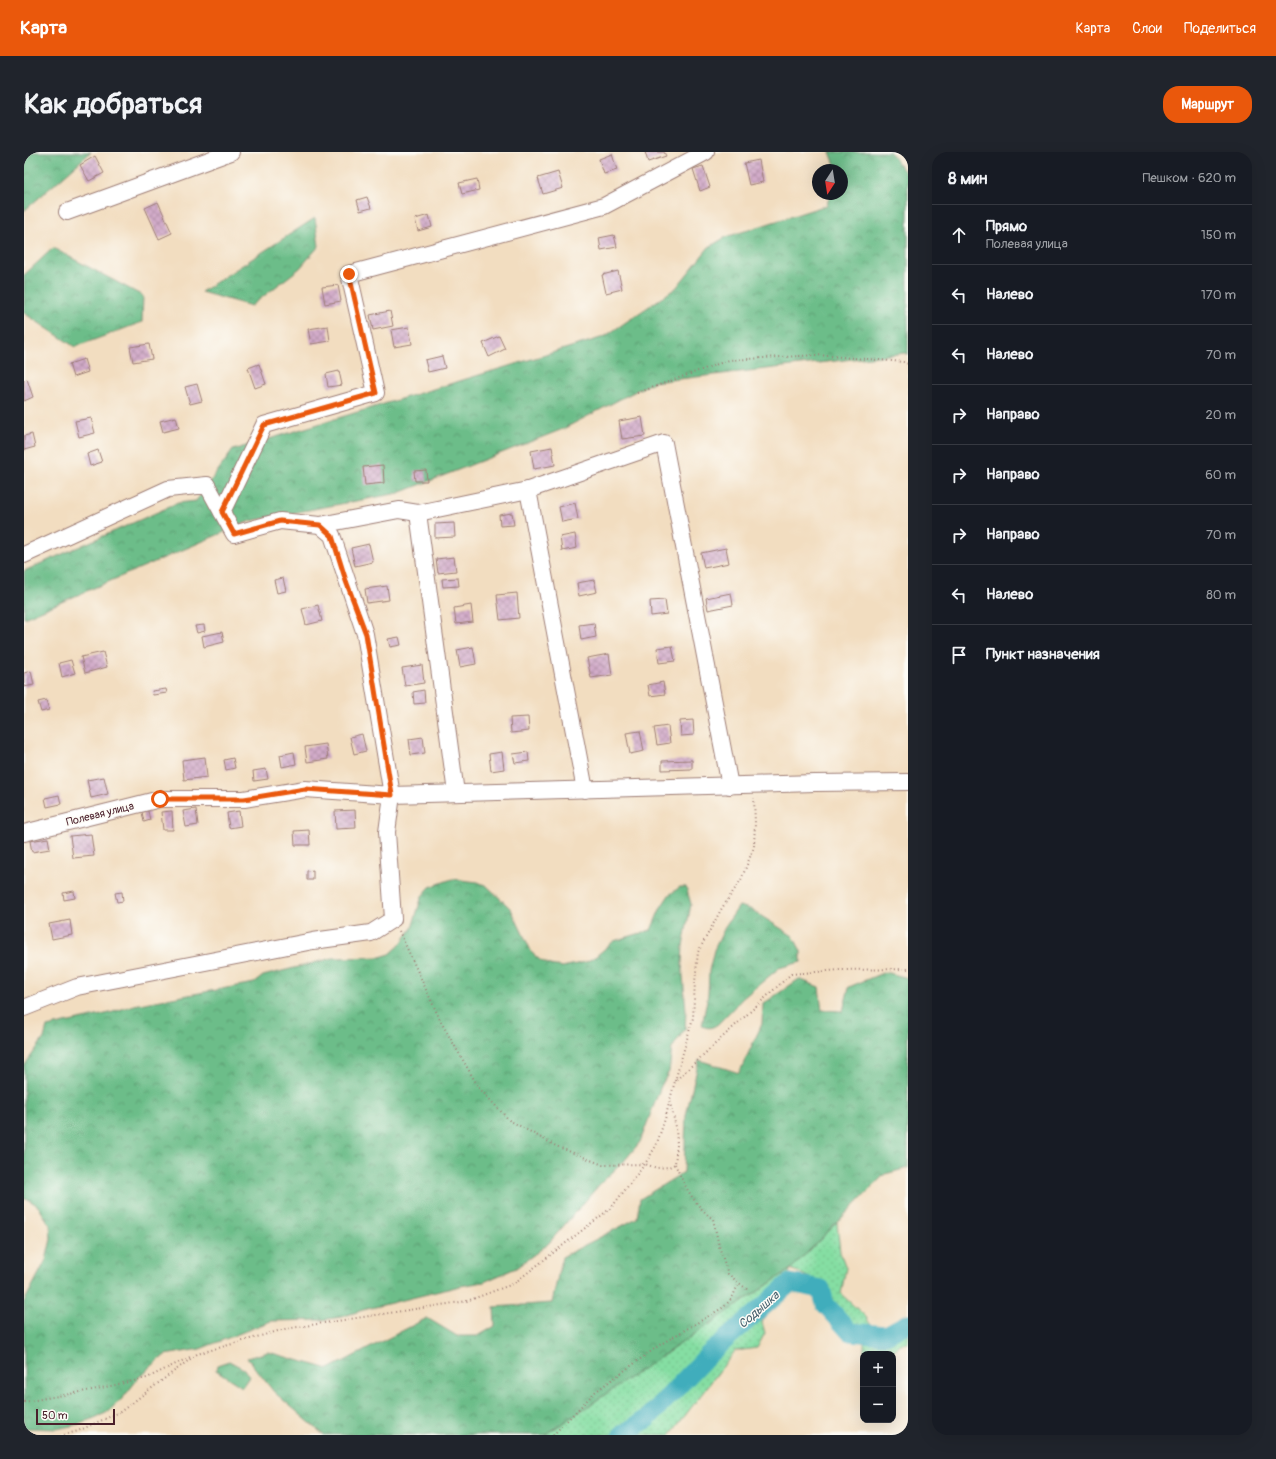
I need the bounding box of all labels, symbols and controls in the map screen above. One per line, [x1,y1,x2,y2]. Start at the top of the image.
text: Карта [20,16,67,40]
text: Карта [1076,20,1110,37]
text: Слои [1132,20,1162,37]
text: Поделиться [1184,20,1256,37]
button: Маршрут [1163,86,1252,123]
text: Как добраться [24,87,202,122]
north arrow [812,164,848,200]
text: 8 мин [948,168,988,189]
text: Пешком · 620 m [1142,170,1236,186]
text: Прямо [986,217,1027,236]
icon: ahead [948,224,970,246]
text: 150 m [1201,227,1236,243]
text: Полевая улица [986,236,1068,252]
route end [340,265,358,283]
icon: left [948,284,970,306]
text: Налево [986,285,1033,304]
text: 170 m [1201,287,1236,303]
icon: left [948,344,970,366]
text: Налево [986,345,1033,364]
text: 70 m [1206,347,1236,363]
icon: right [948,404,970,426]
text: Направо [986,405,1040,424]
text: 20 m [1205,407,1236,423]
icon: right [948,464,970,486]
text: Направо [986,465,1040,484]
text: 60 m [1205,467,1236,483]
icon: right [948,524,970,546]
text: Направо [986,525,1040,544]
text: 70 m [1206,527,1236,543]
icon: left [948,584,970,606]
text: Налево [986,585,1033,604]
text: 80 m [1206,587,1236,603]
icon: arrive [948,644,970,666]
text: Пункт назначения [986,645,1100,664]
route start [151,790,169,808]
street label: Полевая улица [65,799,135,829]
water label: Содышка [736,1287,783,1332]
map controls [860,1351,896,1423]
button: + [860,1351,896,1387]
button: − [860,1387,896,1423]
scale bar [36,1407,115,1426]
text: 50 m [42,1409,68,1422]

